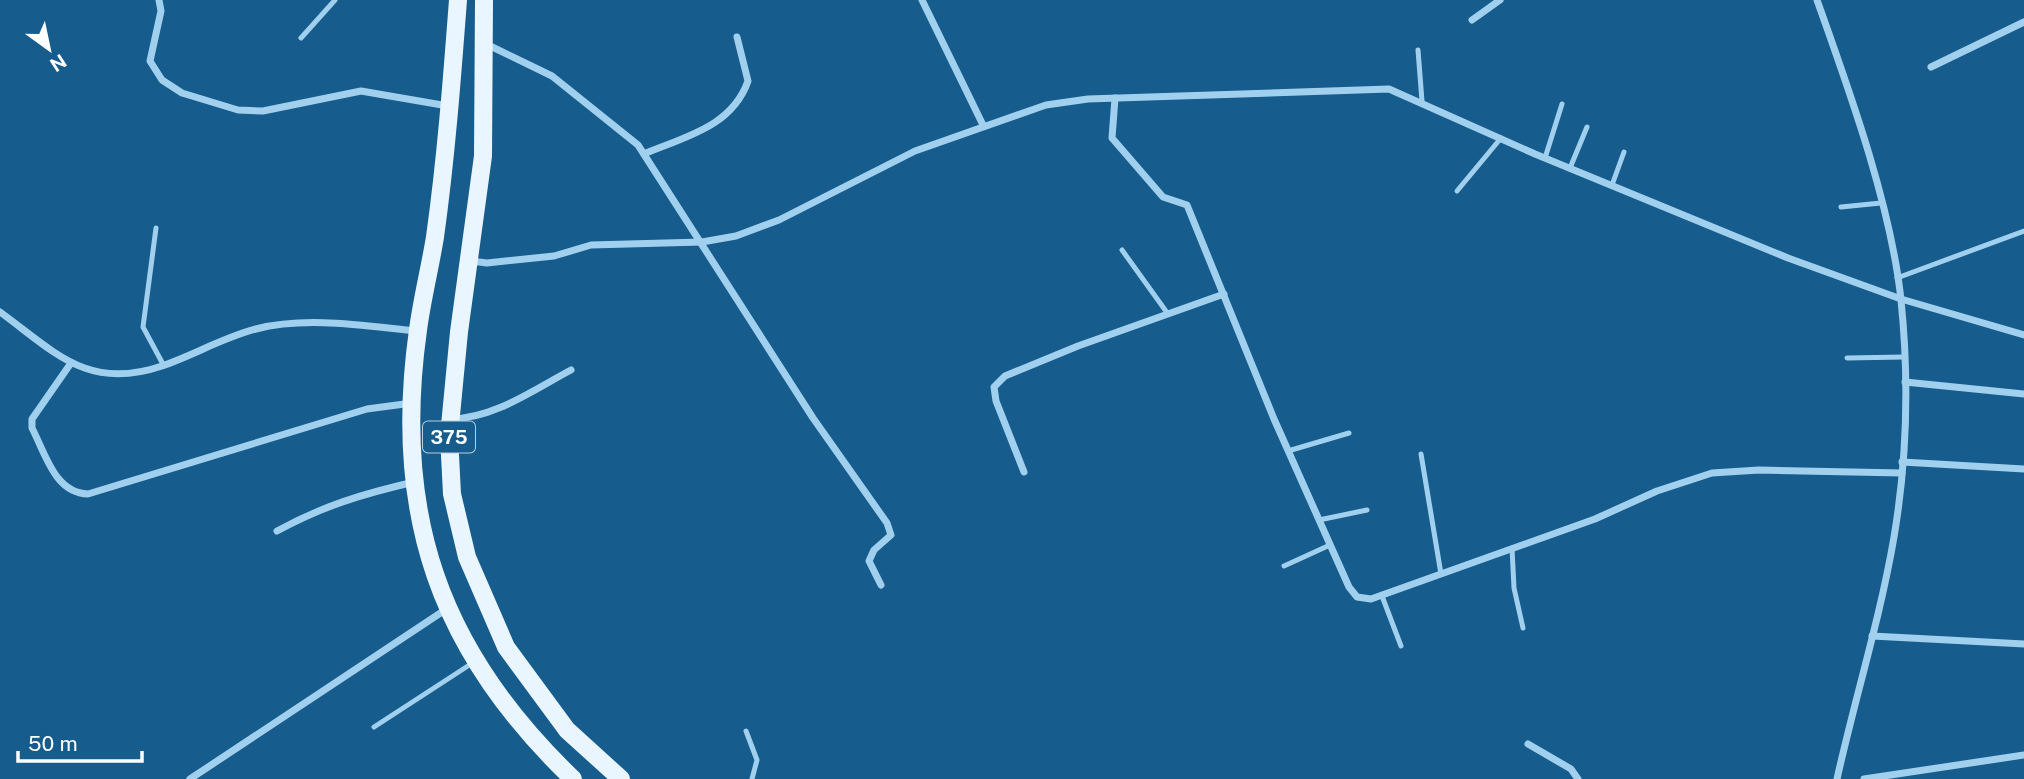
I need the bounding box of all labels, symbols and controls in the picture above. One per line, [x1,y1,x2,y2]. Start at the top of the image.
north arrow [14,14,84,84]
text: N [46,50,70,77]
road number: 375 [423,422,475,452]
scale bar [18,720,142,764]
text: 50 m [28,731,78,756]

